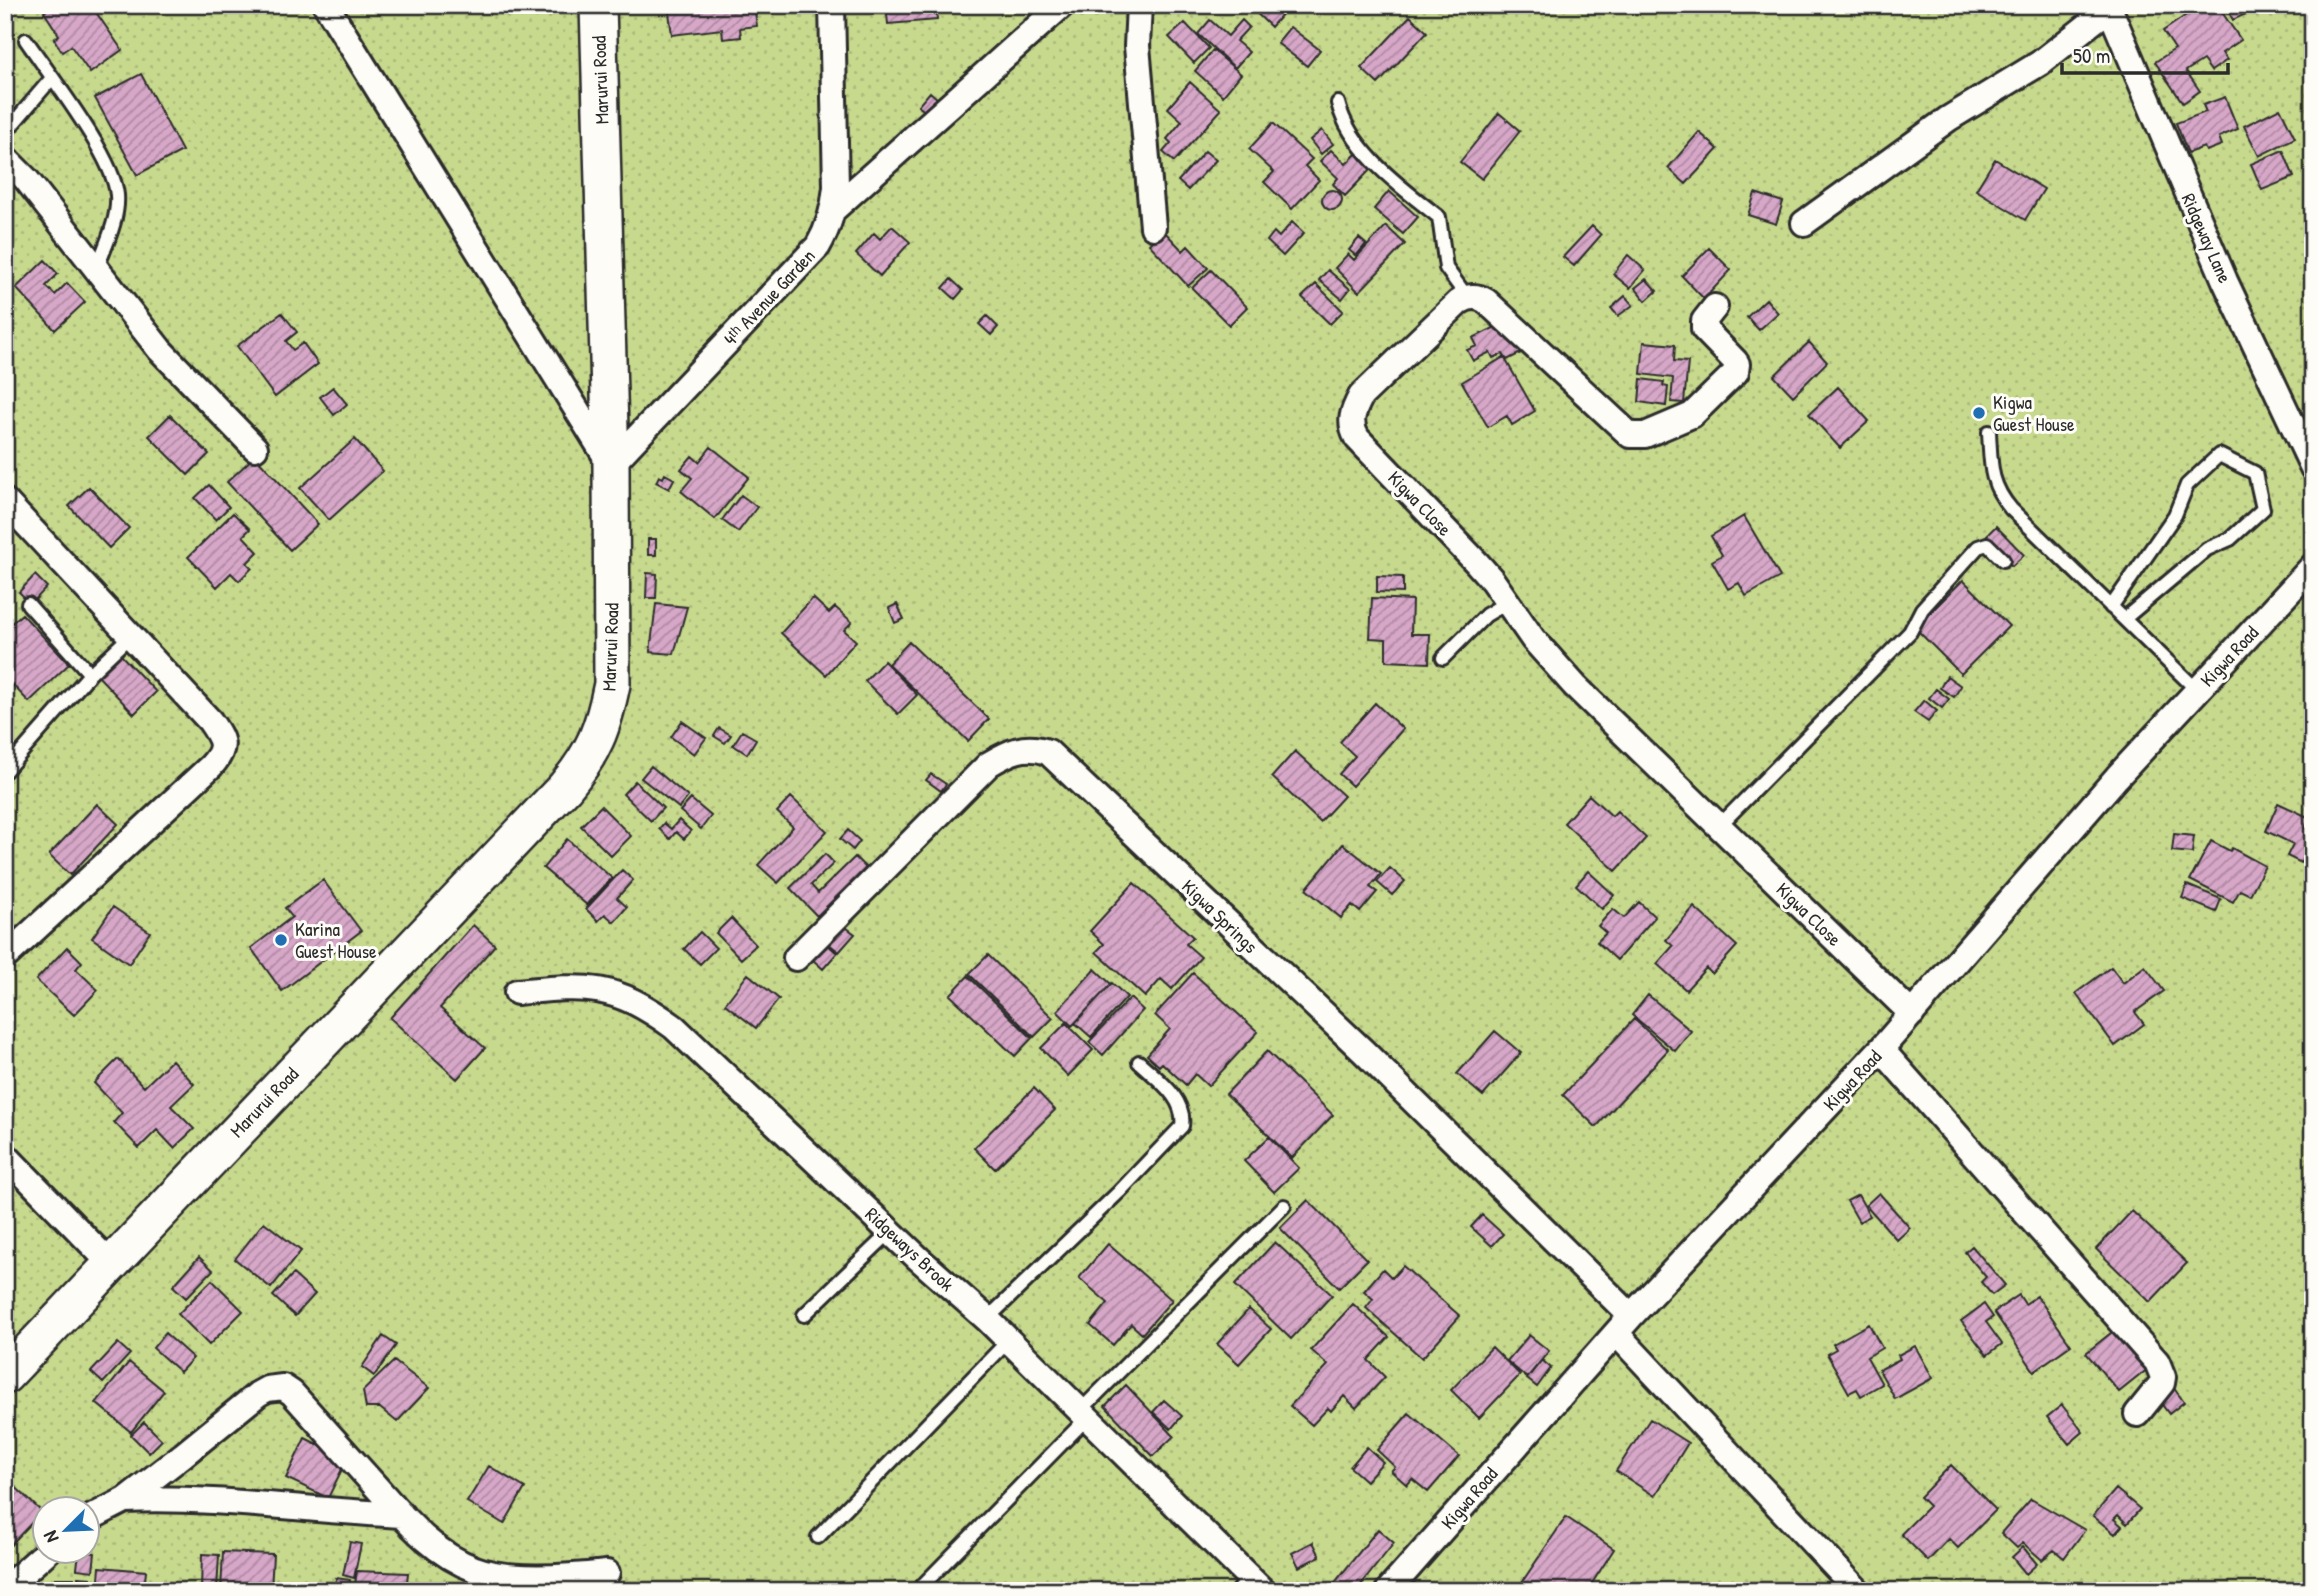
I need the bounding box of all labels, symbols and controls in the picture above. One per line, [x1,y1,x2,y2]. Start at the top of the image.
scale bar [2062,32,2229,76]
street label: Marurui Road [585,35,615,125]
text: 50 m [2073,41,2110,70]
street label: Ridgeway Lane [2176,189,2238,287]
street label: 4ᵗʰ Avenue Garden [718,243,820,351]
place label: Kigwa Guest House [1993,389,2075,437]
marker: Kigwa Guest House [1971,405,1987,421]
street label: Kigwa Close [1382,465,1458,542]
street label: Marurui Road [595,602,625,692]
street label: Kigwa Road [2194,619,2264,692]
street label: Kigwa Springs [1176,873,1264,959]
street label: Kigwa Close [1771,876,1848,952]
place label: Karina Guest House [295,916,377,964]
marker: Karina Guest House [273,932,289,948]
street label: Kigwa Road [1817,1043,1887,1116]
street label: Marurui Road [224,1061,304,1143]
street label: Ridgeways Brook [860,1201,960,1297]
street label: Kigwa Road [1435,1461,1504,1535]
north arrow [32,1494,102,1564]
text: N [37,1527,64,1547]

